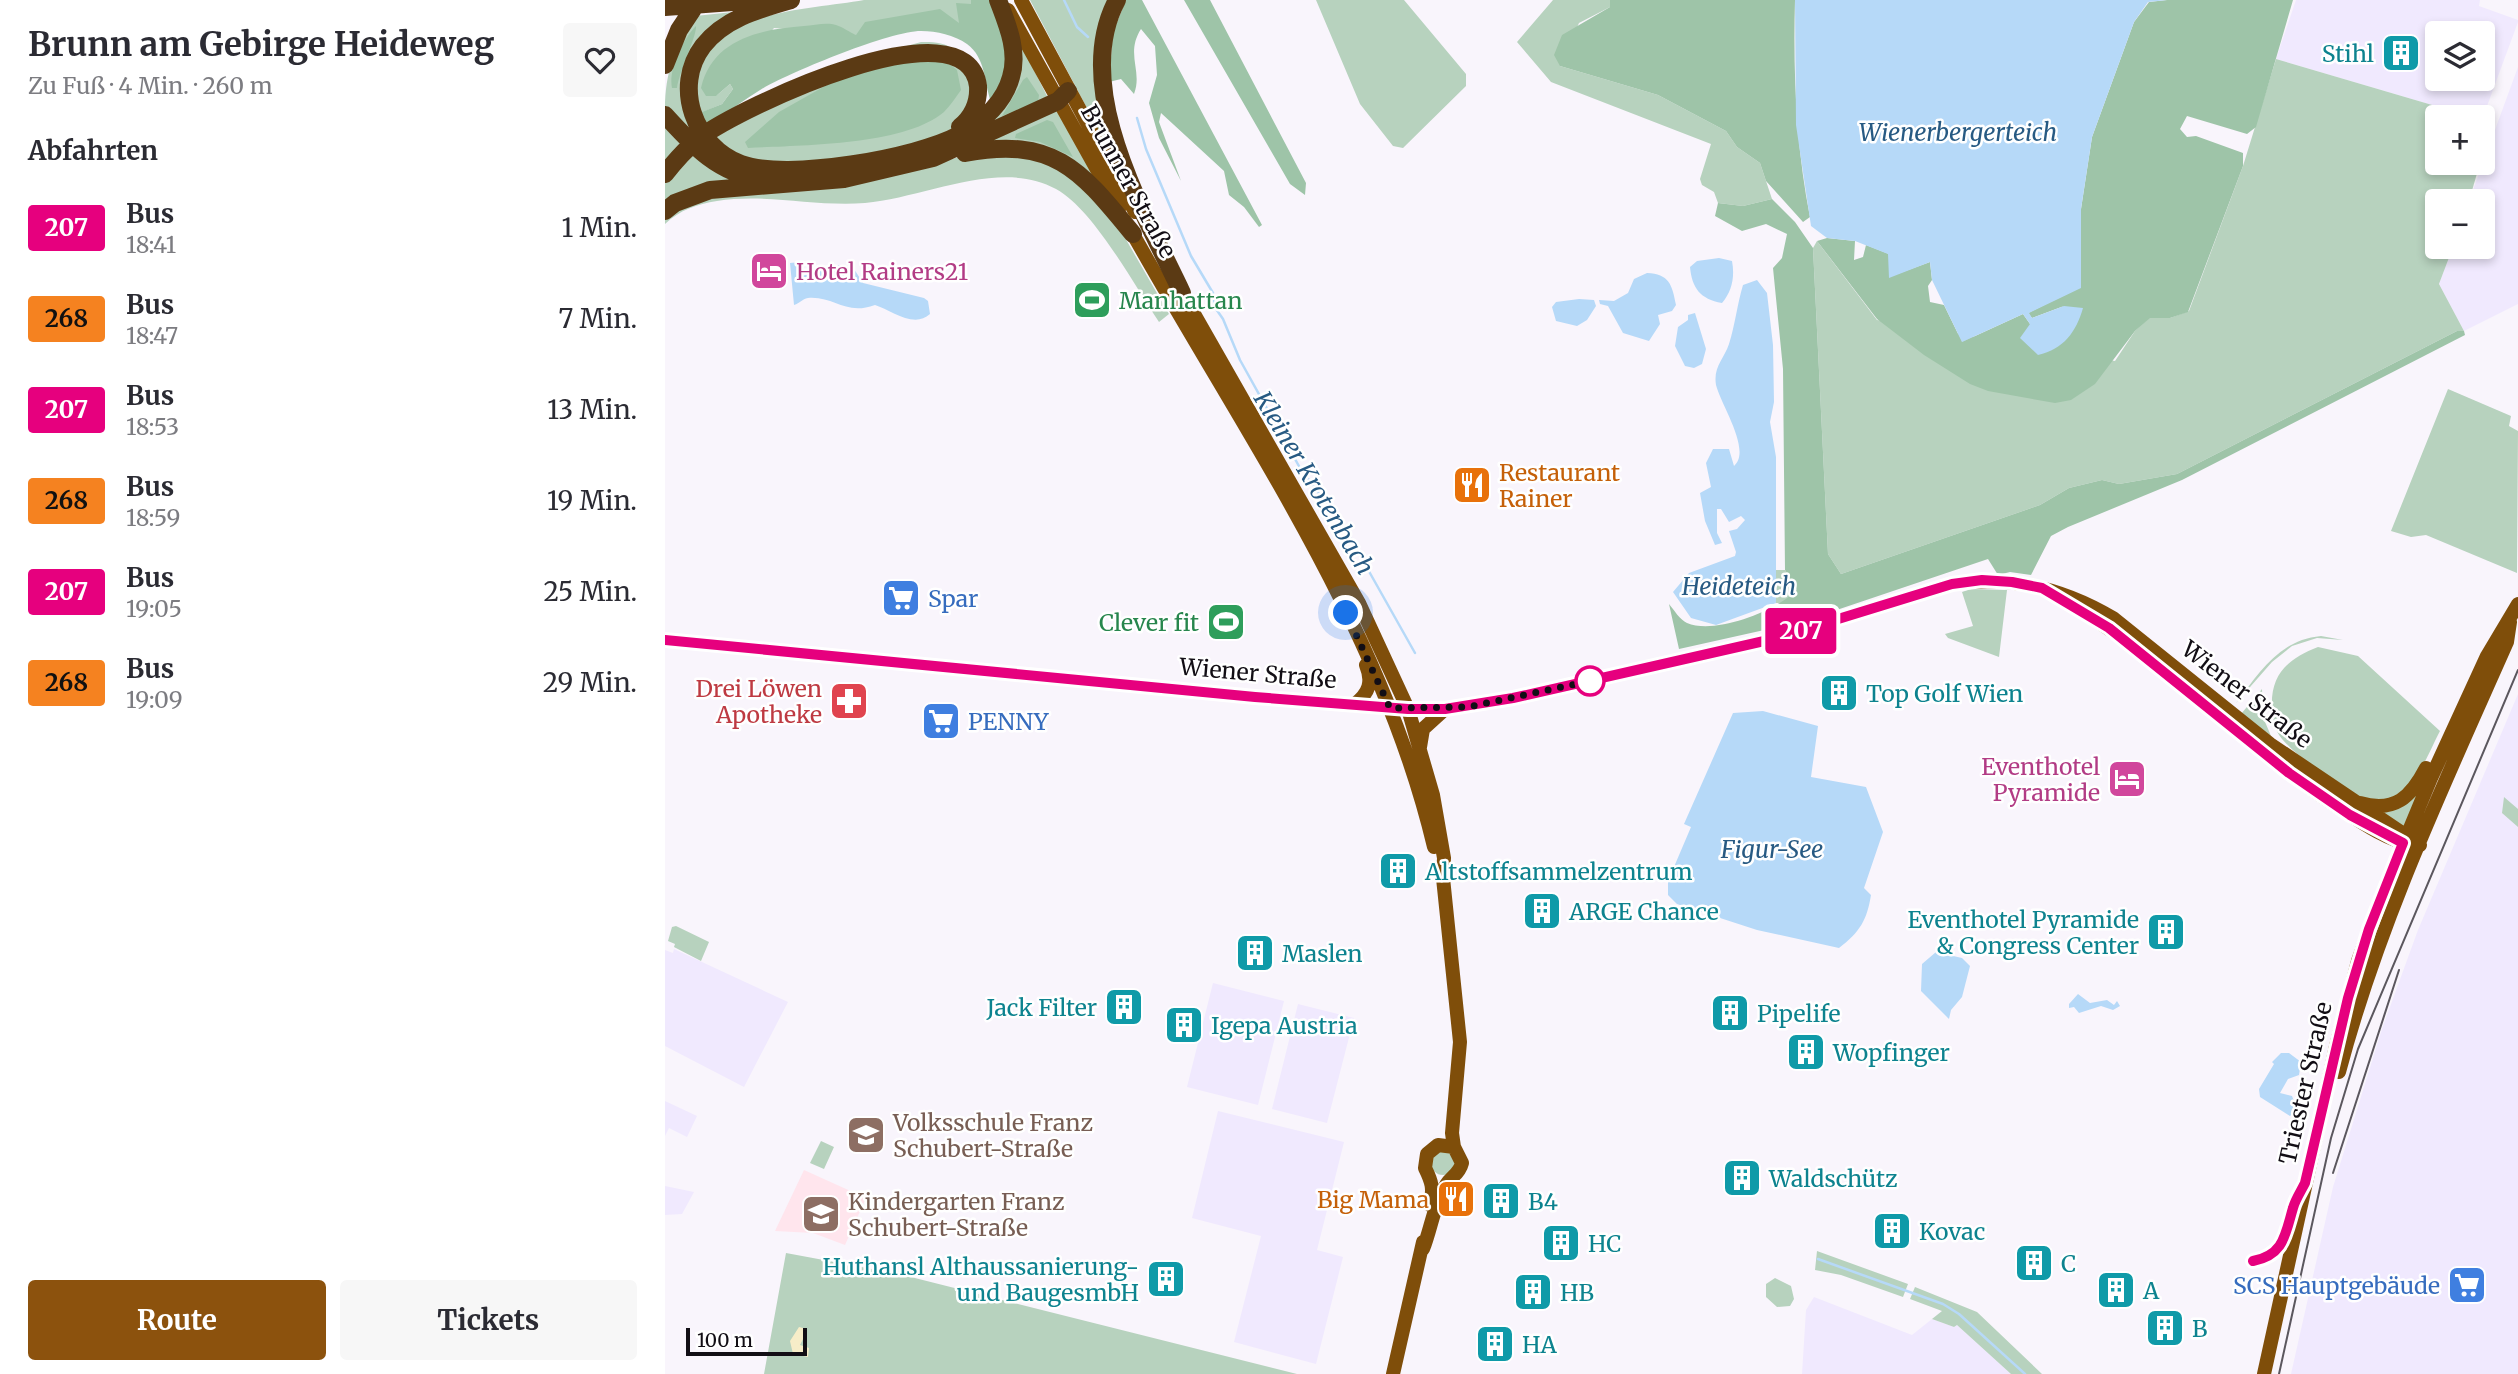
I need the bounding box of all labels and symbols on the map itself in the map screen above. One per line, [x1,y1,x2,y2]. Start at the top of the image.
building icon: Stihl [2380,32,2422,74]
place label: Stihl [2322,39,2374,68]
street label: Brunner Straße [1075,99,1183,263]
water label: Wienerbergerteich [1859,117,2057,148]
hotel icon: Hotel Rainers21 [748,250,790,292]
place label: Hotel Rainers21 [796,257,968,286]
sports icon: Manhattan [1071,279,1113,321]
place label: Manhattan [1119,286,1242,315]
water label: Kleiner Krotenbach [1247,385,1381,580]
place label: Restaurant Rainer [1499,458,1620,513]
restaurant icon: Restaurant Rainer [1451,464,1493,506]
water label: Heideteich [1681,571,1796,602]
supermarket icon: Spar [880,577,922,619]
place label: Spar [928,584,978,613]
your location [1328,595,1363,630]
sports icon: Clever fit [1205,601,1247,643]
place label: Clever fit [1099,608,1199,637]
line badge: 207 [1761,608,1841,654]
street label: Wiener Straße [2175,633,2318,754]
street label: Wiener Straße [1177,652,1338,694]
unlabelled marker [1575,666,1605,696]
building icon: Top Golf Wien [1818,672,1860,714]
place label: Drei Löwen Apotheke [696,674,822,729]
place label: Top Golf Wien [1866,679,2023,708]
pharmacy icon: Drei Löwen Apotheke [828,680,870,722]
supermarket icon: PENNY [920,700,962,742]
place label: PENNY [968,707,1050,736]
place label: Eventhotel Pyramide [1981,752,2100,807]
hotel icon: Eventhotel Pyramide [2106,758,2148,800]
water label: Figur-See [1720,834,1823,865]
building icon: Altstoffsammelzentrum [1377,850,1419,892]
place label: Altstoffsammelzentrum [1424,857,1693,886]
building icon: ARGE Chance [1521,890,1563,932]
place label: ARGE Chance [1568,897,1719,926]
place label: Eventhotel Pyramide & Congress Center [1908,905,2139,960]
building icon: Eventhotel Pyramide & Congress Center [2145,911,2187,953]
building icon: Maslen [1234,932,1276,974]
place label: Maslen [1282,939,1363,968]
building icon: Jack Filter [1103,986,1145,1028]
building icon: Pipelife [1709,992,1751,1034]
place label: Jack Filter [986,993,1097,1022]
place label: Pipelife [1757,999,1841,1028]
street label: Triester Straße [2272,999,2338,1167]
building icon: Igepa Austria [1163,1004,1205,1046]
place label: Igepa Austria [1211,1011,1357,1040]
building icon: Wopfinger [1785,1031,1827,1073]
place label: Wopfinger [1832,1038,1950,1067]
place label: Volksschule Franz Schubert-Straße [892,1108,1093,1163]
school or university icon: Volksschule Franz Schubert-Straße [845,1114,887,1156]
building icon: Waldschütz [1721,1157,1763,1199]
place label: Waldschütz [1768,1164,1897,1193]
restaurant icon: Big Mama [1435,1178,1477,1220]
building icon: B4 [1480,1180,1522,1222]
place label: Big Mama [1317,1185,1429,1214]
place label: Kindergarten Franz Schubert-Straße [848,1187,1065,1242]
place label: B4 [1528,1187,1558,1216]
school or university icon: Kindergarten Franz Schubert-Straße [800,1193,842,1235]
building icon: Kovac [1871,1210,1913,1252]
place label: Kovac [1919,1217,1985,1246]
building icon: HC [1540,1222,1582,1264]
place label: HC [1588,1229,1621,1258]
building icon: C [2013,1242,2055,1284]
place label: C [2061,1249,2076,1278]
place label: Huthansl Althaussanierung- und BaugesmbH [823,1252,1139,1307]
building icon: Huthansl Althaussanierung- und BaugesmbH [1145,1258,1187,1300]
supermarket icon: SCS Hauptgebäude [2446,1264,2488,1306]
building icon: A [2095,1269,2137,1311]
building icon: HB [1512,1271,1554,1313]
place label: SCS Hauptgebäude [2233,1271,2440,1300]
place label: A [2142,1276,2160,1305]
place label: HB [1560,1278,1594,1307]
building icon: B [2144,1307,2186,1349]
place label: B [2192,1314,2207,1343]
building icon: HA [1474,1323,1516,1365]
scale bar [686,1325,807,1357]
place label: HA [1522,1330,1558,1359]

